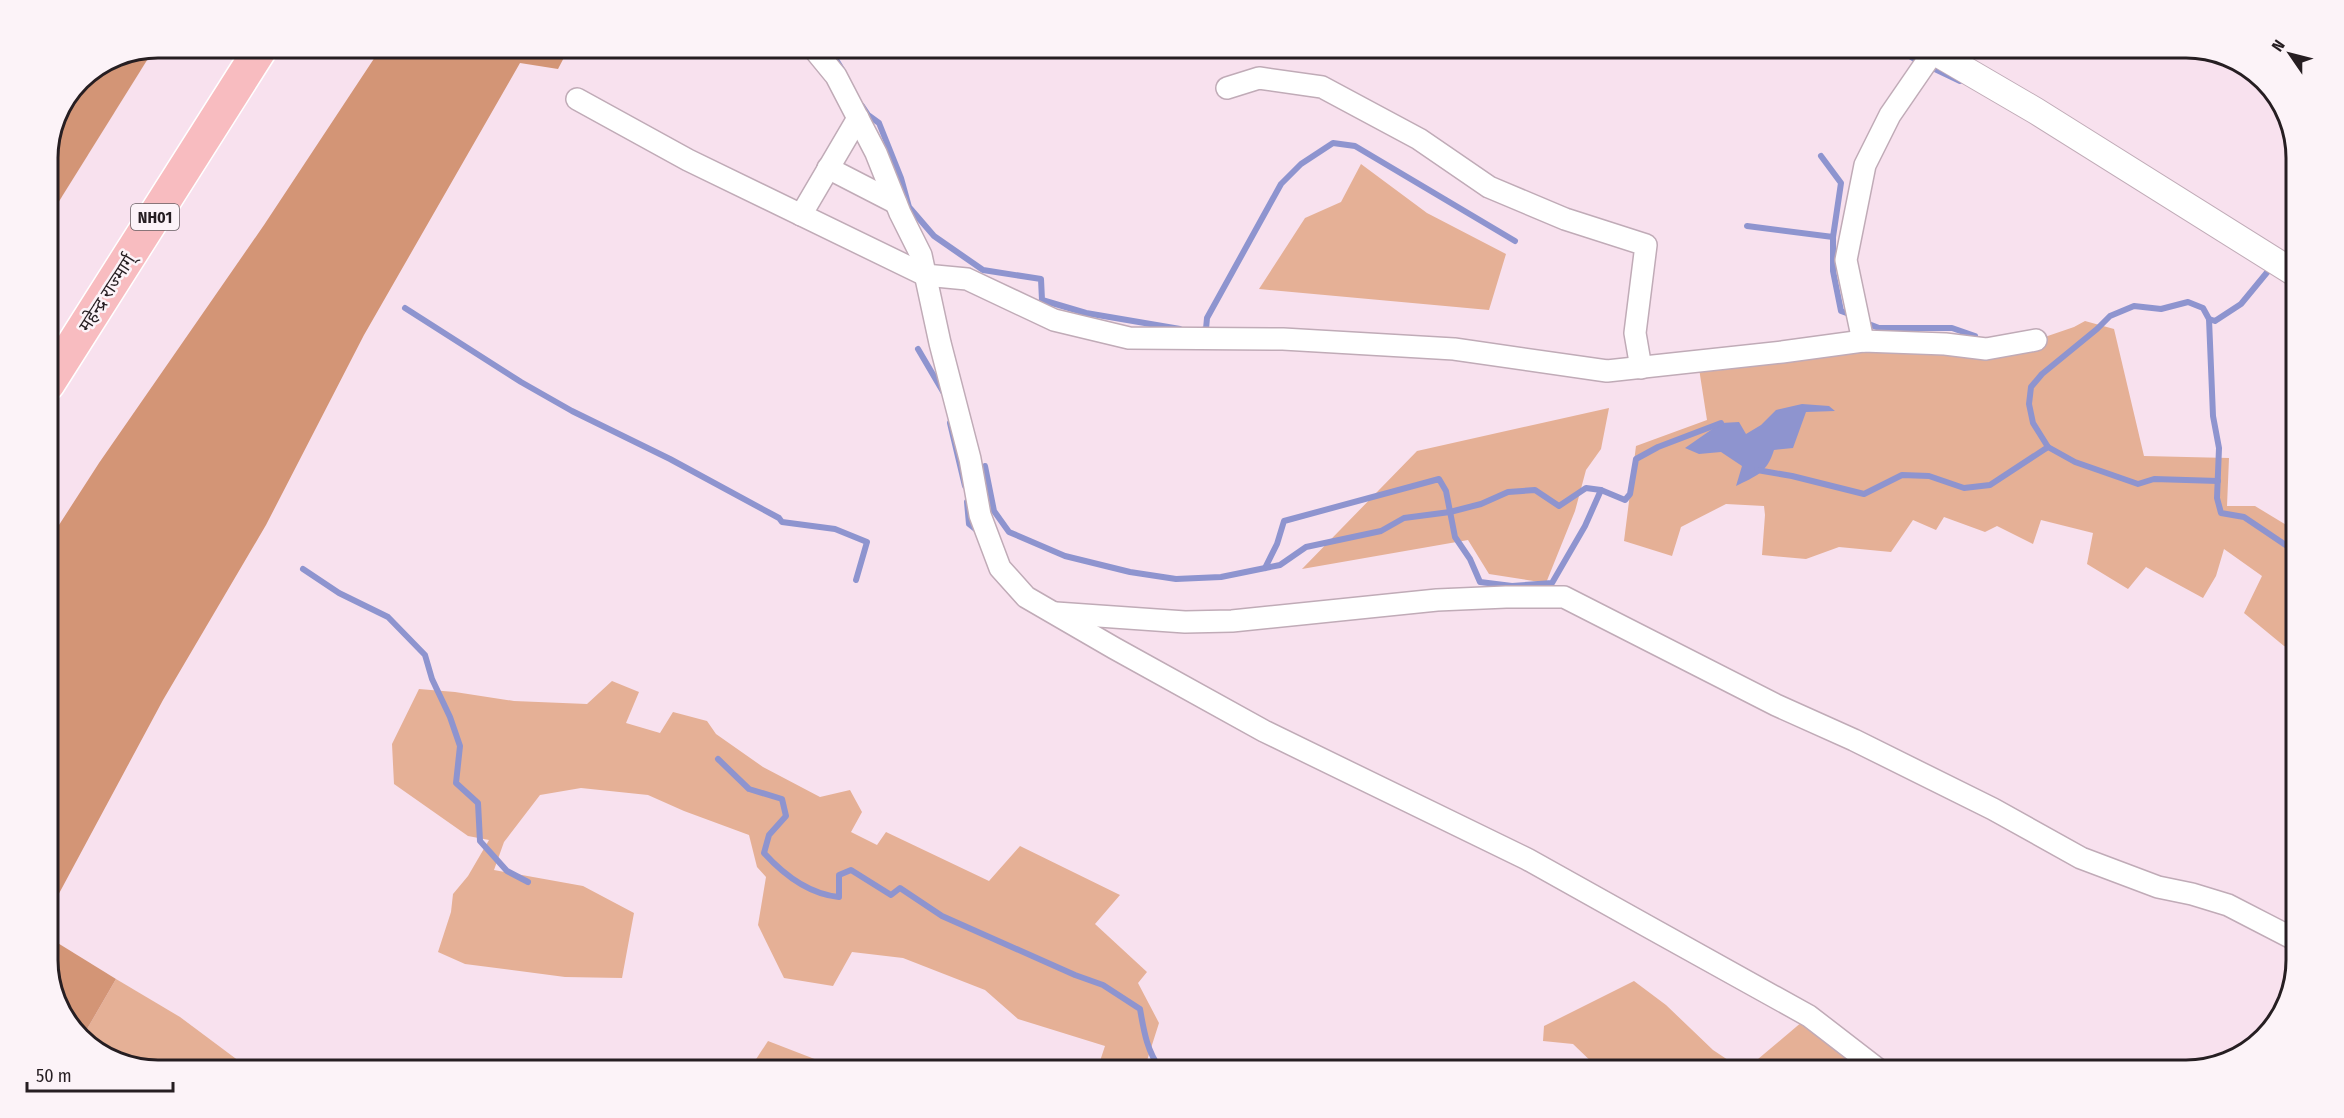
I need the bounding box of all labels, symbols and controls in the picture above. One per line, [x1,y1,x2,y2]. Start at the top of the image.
north arrow [2260,24,2320,84]
text: N [2268,36,2289,55]
road number: NH01 [131,204,179,230]
street label: महेन्द्र राज्मार्ग् [74,248,142,336]
scale bar [27,1055,172,1093]
text: 50 m [36,1065,72,1087]

